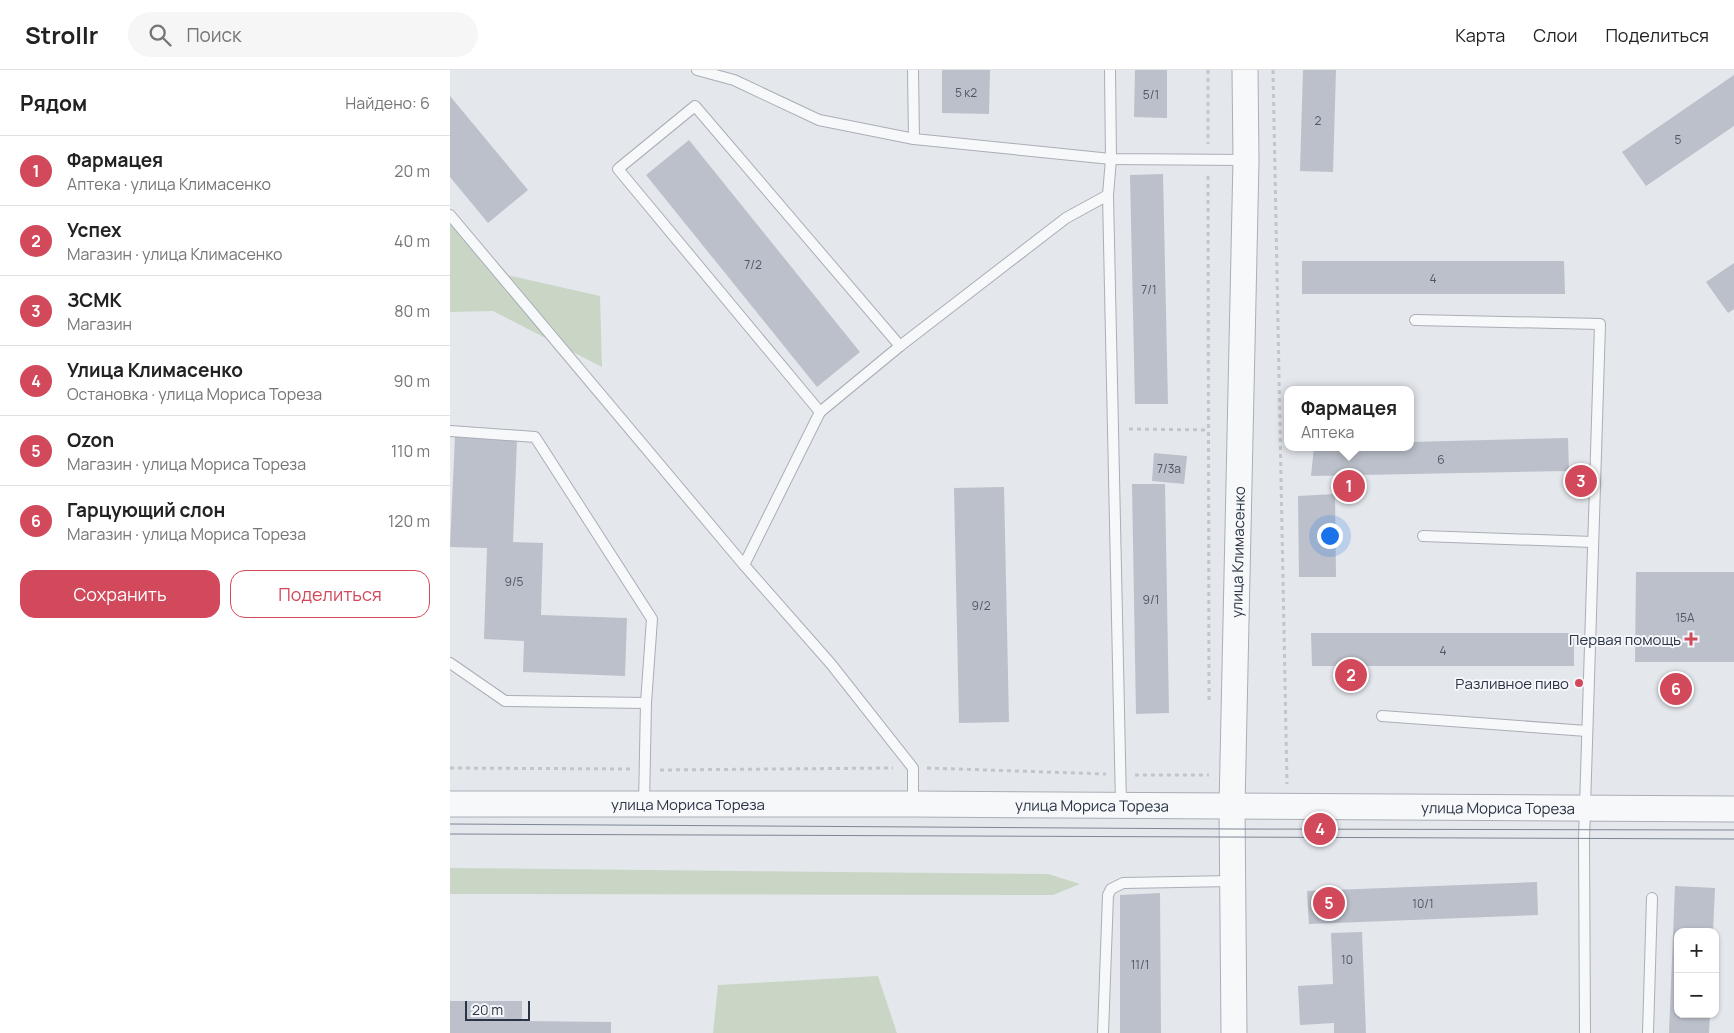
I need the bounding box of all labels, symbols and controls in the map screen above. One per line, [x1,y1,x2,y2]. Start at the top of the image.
search box [128,12,478,57]
text: Strollr [25,18,98,51]
icon: search [146,21,174,49]
text: Поиск [186,22,242,48]
text: Карта [1455,23,1505,47]
text: Слои [1533,23,1577,47]
text: Поделиться [1605,23,1709,47]
house number: 5 к2 [955,84,977,101]
house number: 5/1 [1143,86,1159,103]
text: Рядом [20,89,87,117]
text: Найдено: 6 [345,92,430,114]
house number: 2 [1315,112,1322,129]
house number: 5 [1675,131,1682,148]
text: Фармацея [67,147,163,173]
text: 1 [32,160,40,182]
text: 20 m [394,160,430,182]
text: Аптека · улица Климасенко [67,173,271,195]
text: Успех [67,217,122,243]
text: 2 [31,230,41,252]
text: 40 m [394,230,430,252]
text: Магазин · улица Климасенко [67,243,282,265]
house number: 7/2 [744,256,762,273]
house number: 4 [1429,270,1437,287]
house number: 7/1 [1141,281,1157,298]
text: ЗСМК [67,287,122,313]
text: 3 [31,300,41,322]
text: 80 m [394,300,430,322]
text: Магазин [67,313,132,335]
text: Улица Климасенко [67,357,243,383]
text: 4 [31,370,41,392]
text: 90 m [394,370,430,392]
text: Остановка · улица Мориса Тореза [67,383,322,405]
popup [1284,386,1414,451]
text: Фармацея [1301,395,1397,421]
text: Аптека [1301,421,1354,443]
text: Ozon [67,427,114,453]
text: 5 [31,440,41,462]
text: 110 m [391,440,430,462]
house number: 6 [1437,451,1445,468]
text: Магазин · улица Мориса Тореза [67,453,306,475]
house number: 7/3а [1157,460,1181,477]
pin: 3 [1565,462,1597,500]
pin: 1 [1333,467,1365,505]
street label: улица Климасенко [1226,486,1249,618]
text: Гарцующий слон [67,497,225,523]
text: 6 [31,510,41,532]
text: 120 m [388,510,430,532]
text: Магазин · улица Мориса Тореза [67,523,306,545]
your location [1317,523,1343,549]
button: Сохранить [20,570,220,618]
button: Поделиться [230,570,430,618]
house number: 9/5 [504,573,524,590]
house number: 9/1 [1143,591,1159,608]
house number: 9/2 [972,597,991,614]
house number: 15А [1675,609,1695,626]
place label: Первая помощь [1569,629,1681,650]
marker: Первая помощь [1685,633,1697,645]
house number: 4 [1439,642,1447,659]
pin: 2 [1335,656,1367,694]
pin: 6 [1660,670,1692,708]
place label: Разливное пиво [1455,673,1569,694]
marker: Разливное пиво [1573,677,1585,689]
street label: улица Мориса Тореза [611,794,765,815]
street label: улица Мориса Тореза [1015,794,1169,816]
street label: улица Мориса Тореза [1421,797,1575,819]
pin: 4 [1304,810,1336,848]
pin: 5 [1313,884,1345,922]
house number: 10/1 [1412,895,1434,912]
map controls [1674,928,1719,1018]
button: + [1674,928,1719,973]
house number: 10 [1341,951,1353,968]
house number: 11/1 [1131,956,1149,973]
button: − [1674,973,1719,1018]
scale bar [465,998,530,1021]
text: 20 m [472,1000,503,1019]

